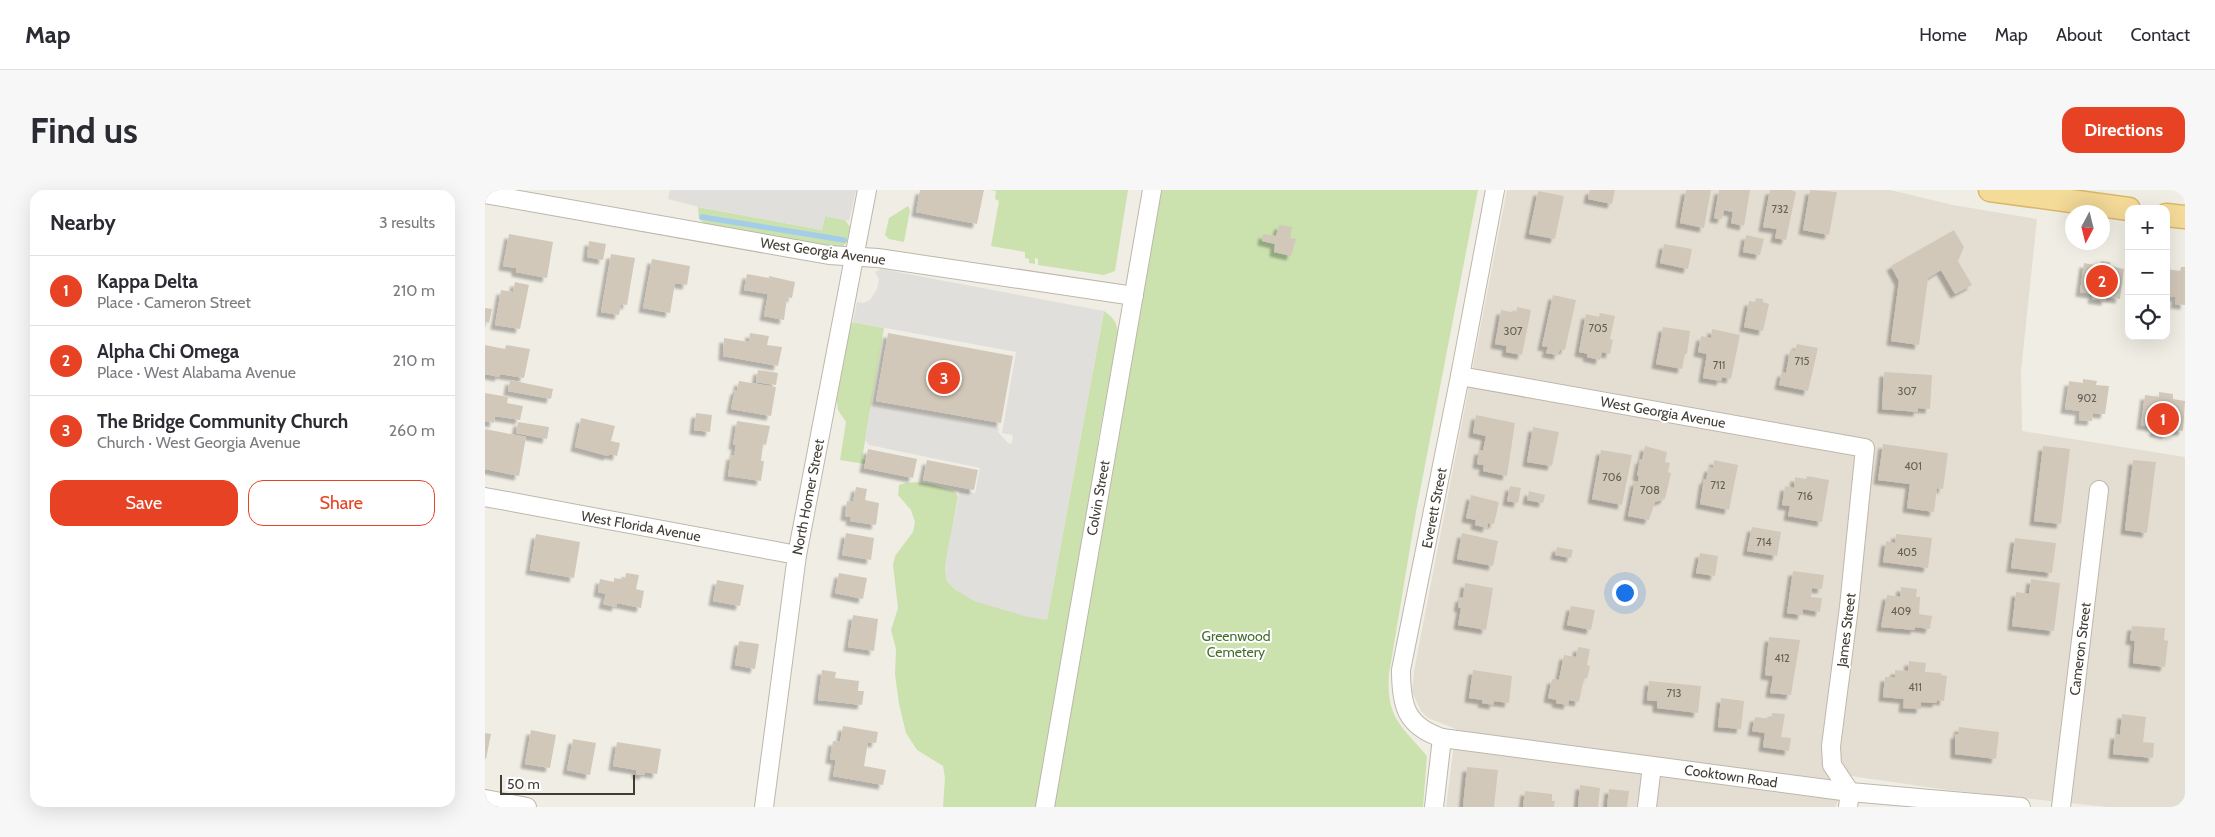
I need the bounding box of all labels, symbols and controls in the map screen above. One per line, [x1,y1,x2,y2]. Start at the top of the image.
text: Map [25,20,71,49]
text: Home [1919,24,1967,46]
text: Map [1995,24,2028,46]
text: About [2056,24,2102,46]
text: Contact [2130,24,2190,46]
button: Directions [2062,107,2185,153]
text: Find us [30,109,138,152]
house number: 732 [1771,202,1789,216]
north arrow [2065,205,2110,250]
map controls [2125,205,2170,340]
button: + [2125,205,2170,250]
text: Nearby [50,210,116,235]
text: 3 results [379,213,435,232]
street label: West Georgia Avenue [759,233,887,269]
button: − [2125,250,2170,295]
pin: 2 [2086,262,2118,300]
text: Kappa Delta [97,270,198,293]
text: 1 [63,281,69,300]
text: 210 m [393,281,435,300]
text: Place · Cameron Street [97,293,251,312]
button: locate [2125,295,2170,340]
house number: 705 [1588,321,1608,335]
house number: 307 [1503,324,1523,338]
text: Alpha Chi Omega [97,340,239,363]
text: 2 [62,351,70,370]
text: 210 m [393,351,435,370]
house number: 715 [1794,354,1810,368]
house number: 711 [1713,358,1725,372]
pin: 3 [928,359,960,397]
text: Place · West Alabama Avenue [97,363,296,382]
house number: 307 [1897,384,1917,398]
house number: 902 [2077,391,2097,405]
street label: West Georgia Avenue [1599,392,1727,432]
pin: 1 [2147,400,2179,438]
text: The Bridge Community Church [97,410,348,433]
text: 3 [62,421,70,440]
text: 260 m [389,421,435,440]
text: Church · West Georgia Avenue [97,433,300,452]
street label: North Homer Street [788,437,828,556]
street label: Colvin Street [1083,459,1114,537]
house number: 401 [1904,459,1922,473]
street label: Everett Street [1417,466,1451,550]
house number: 706 [1602,470,1622,484]
house number: 712 [1711,478,1726,492]
button: Save [50,480,238,526]
button: Share [248,480,435,526]
house number: 708 [1640,483,1660,497]
house number: 716 [1797,489,1813,503]
street label: West Florida Avenue [580,507,702,545]
house number: 714 [1756,535,1772,549]
house number: 405 [1897,545,1917,559]
your location [1612,580,1638,606]
street label: James Street [1832,592,1860,669]
street label: Cameron Street [2065,601,2095,697]
house number: 409 [1891,604,1911,618]
park label: Greenwood Cemetery [1202,627,1270,661]
house number: 412 [1774,651,1790,665]
house number: 411 [1908,680,1922,694]
house number: 713 [1666,686,1682,700]
street label: Cooktown Road [1683,761,1779,791]
scale bar [500,772,635,795]
text: 50 m [507,775,540,793]

